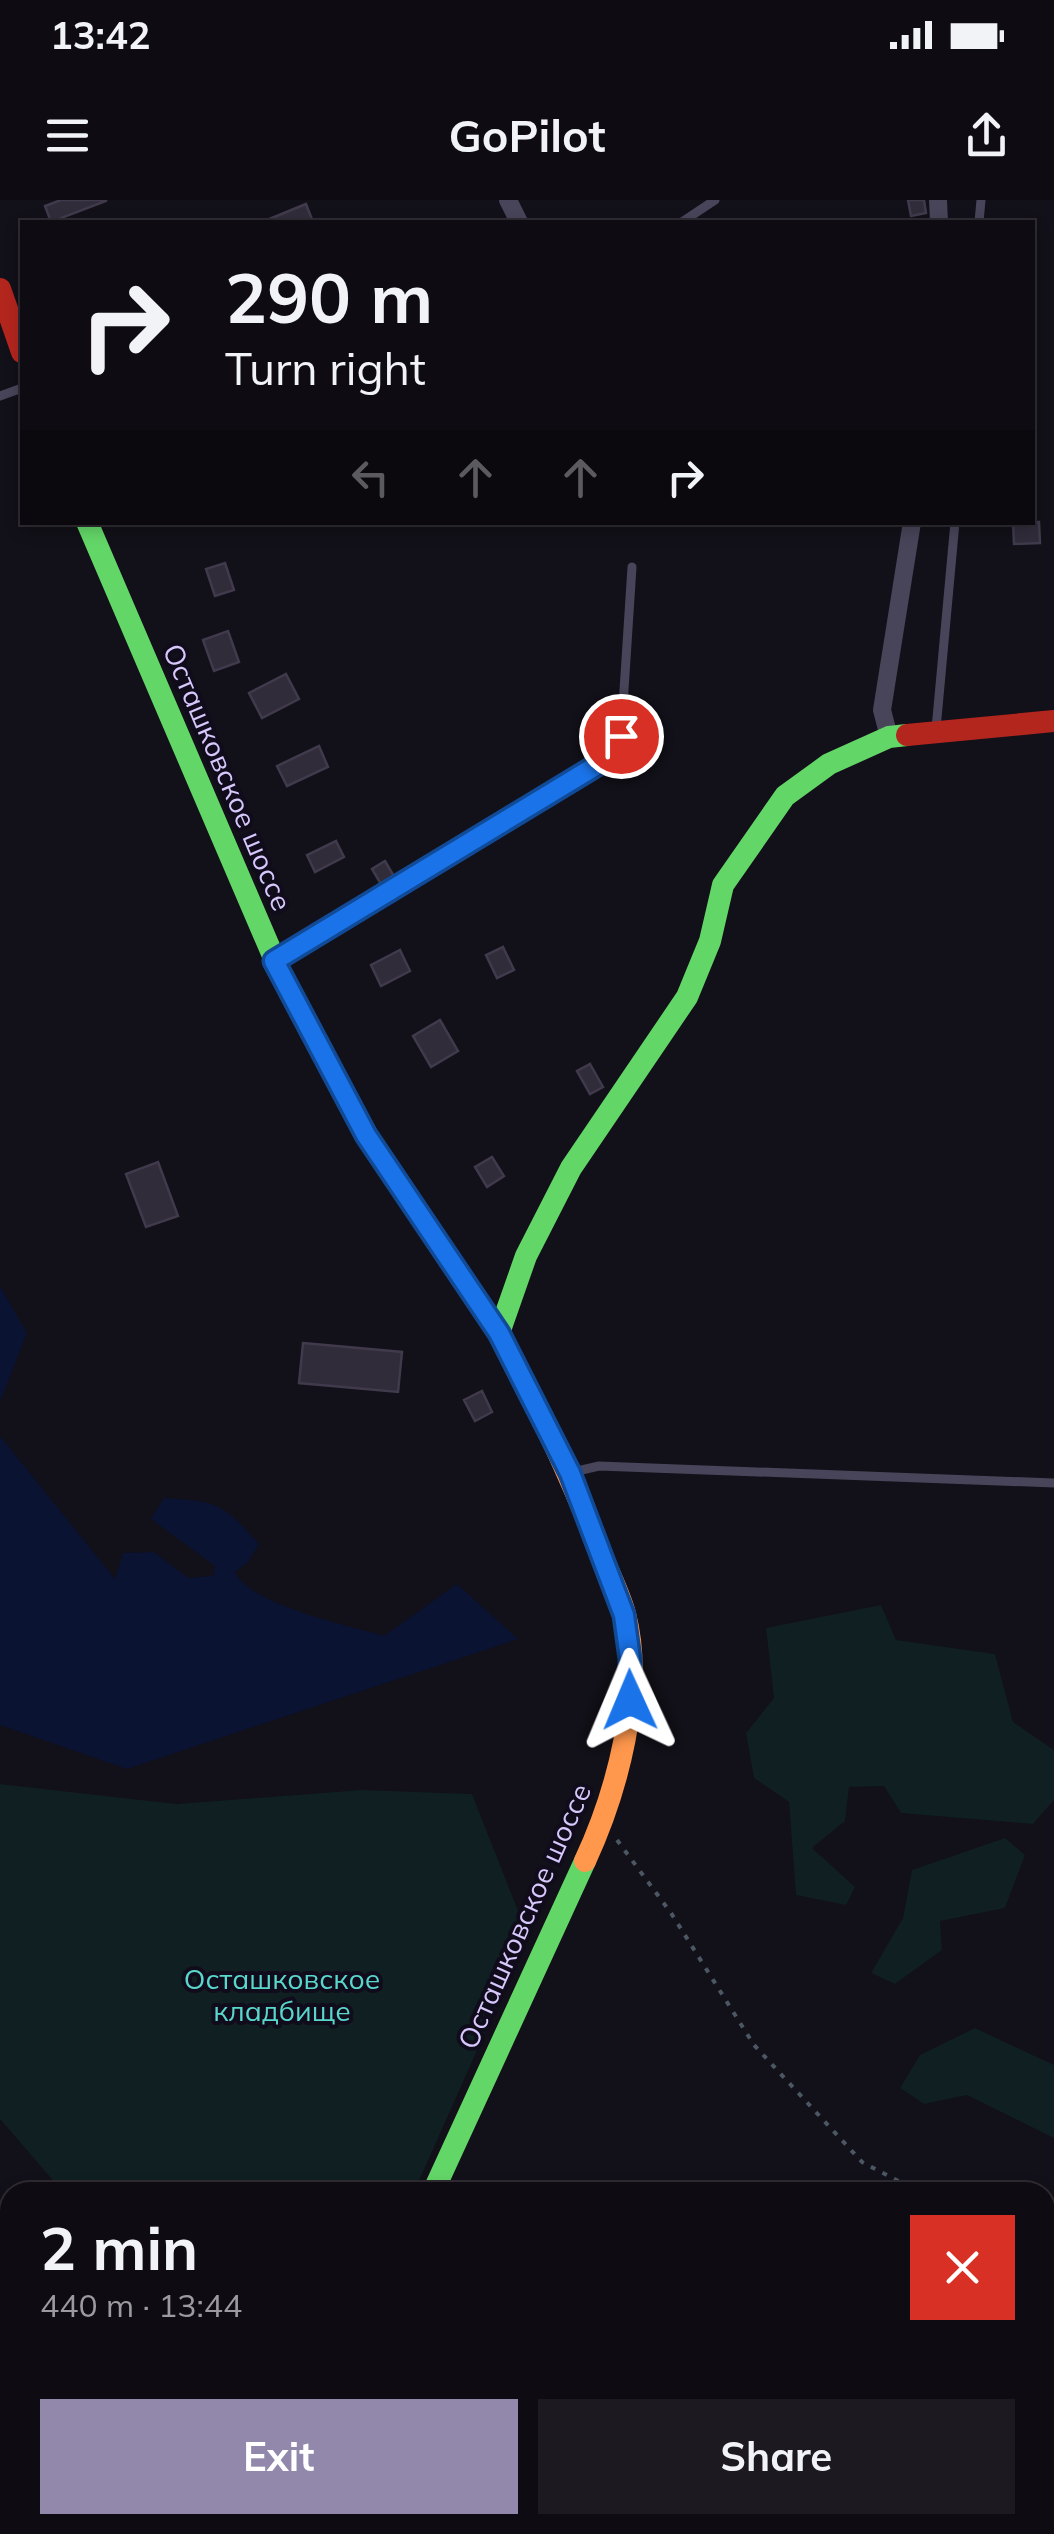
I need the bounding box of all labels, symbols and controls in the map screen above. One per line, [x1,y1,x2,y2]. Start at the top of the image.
text: 13:42 [50,11,151,59]
text: GoPilot [449,107,605,163]
icon: menu [40,108,95,163]
icon: share [959,108,1014,163]
text: 290 m [225,253,433,341]
icon: right [60,260,190,390]
text: Turn right [225,340,426,396]
icon: left [343,450,398,505]
icon: ahead [448,450,503,505]
icon: ahead [553,450,608,505]
icon: right [658,450,713,505]
street label: Осташковское шоссе [156,638,300,916]
pin [579,694,664,779]
icon: arrive [594,709,649,764]
position arrow [578,1648,682,1752]
street label: Осташковское шоссе [450,1778,598,2054]
park label: Осташковское кладбище [184,1961,380,2028]
text: 2 min [40,2210,198,2285]
button: close [910,2215,1015,2320]
text: 440 m · 13:44 [40,2285,242,2325]
button: Exit [40,2399,518,2514]
button: Share [538,2399,1015,2514]

